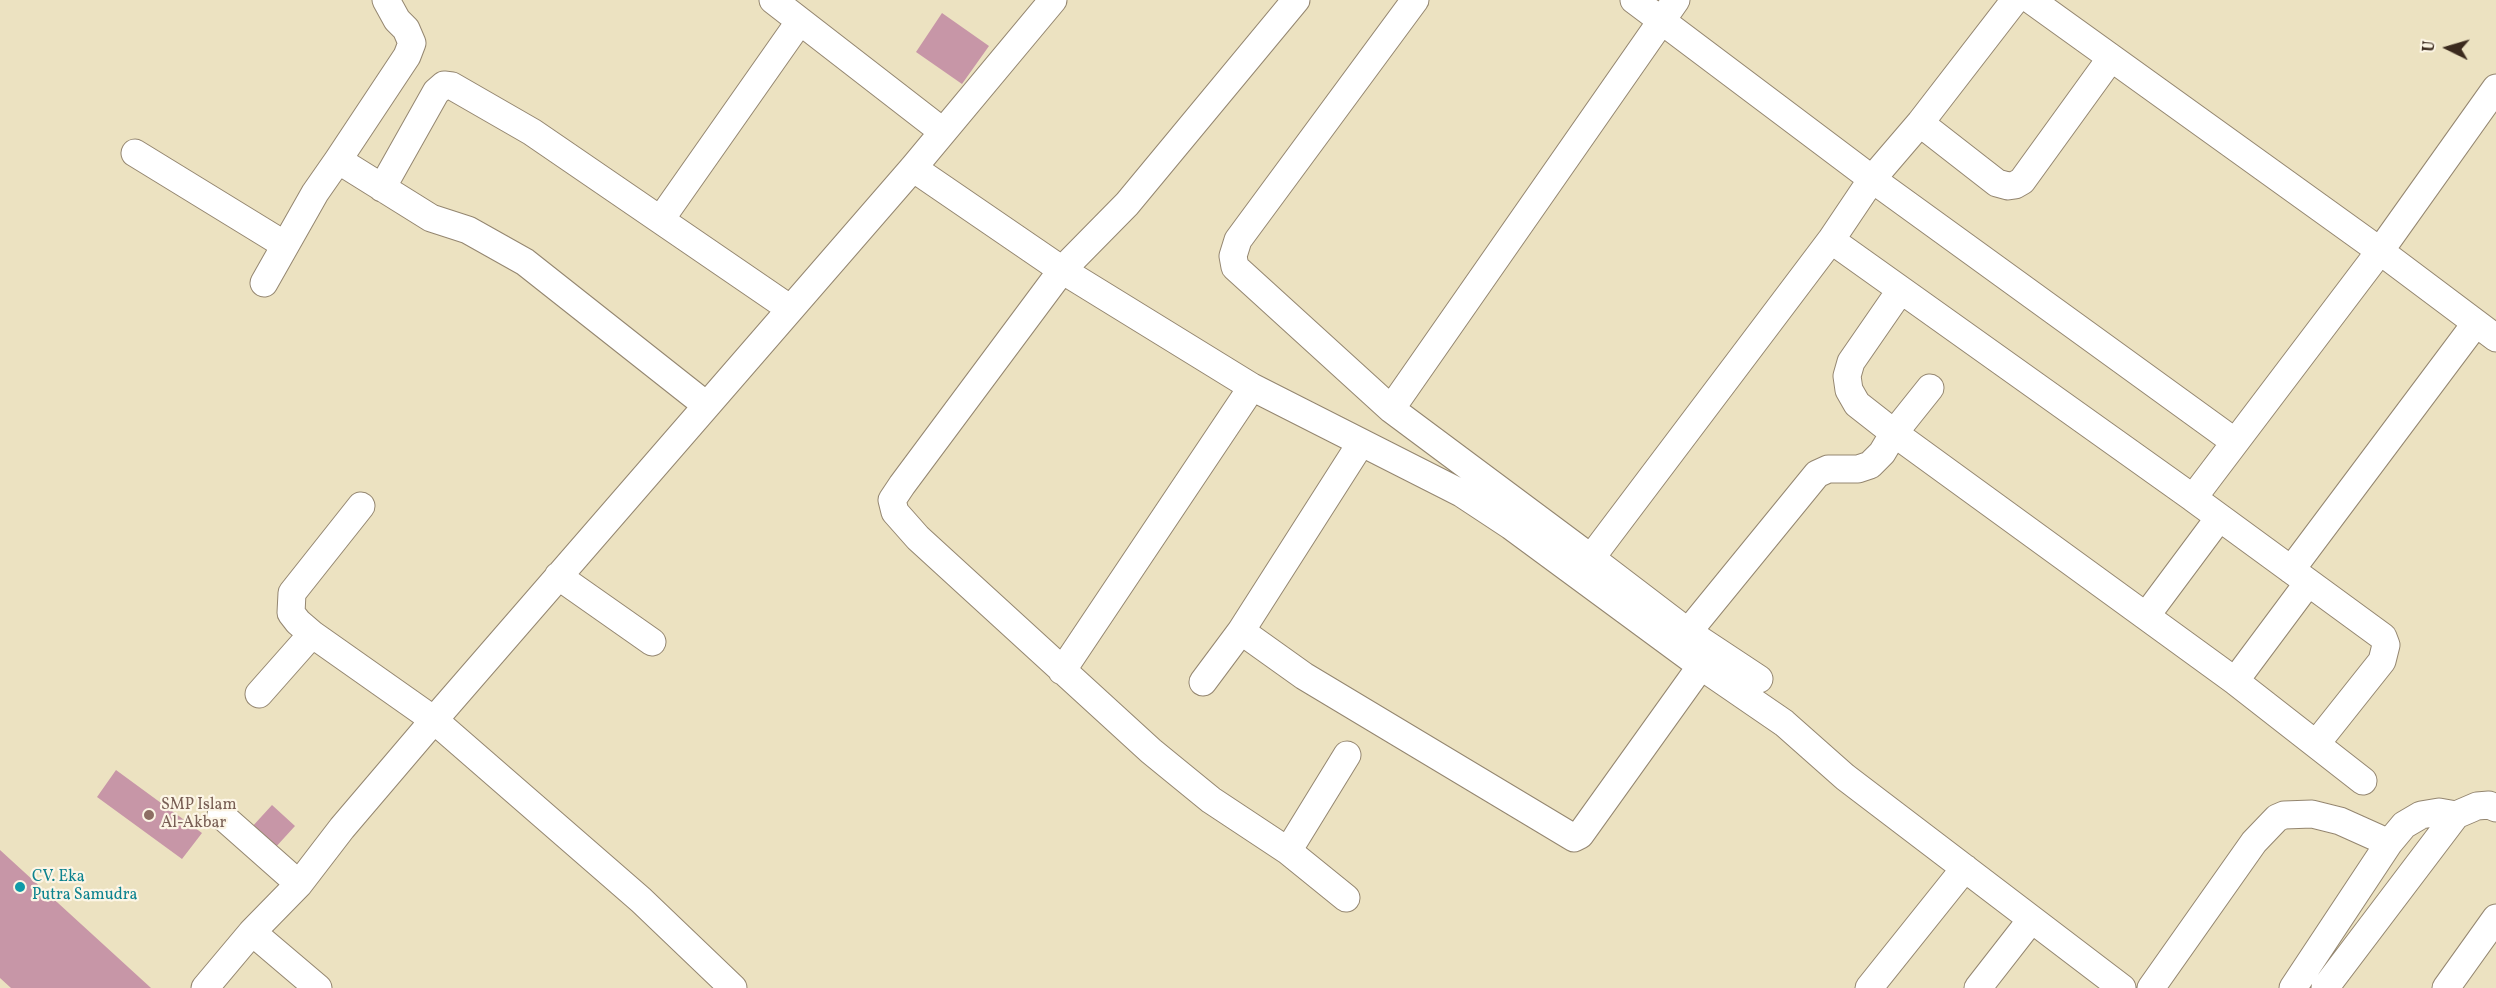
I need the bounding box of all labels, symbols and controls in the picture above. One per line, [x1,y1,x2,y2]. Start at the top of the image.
north arrow [2418,18,2478,78]
text: U [2419,40,2442,53]
place label: SMP Islam Al-Akbar [161,796,237,834]
marker: SMP Islam Al-Akbar [142,808,156,822]
place label: CV. Eka Putra Samudra [32,868,137,906]
marker: CV. Eka Putra Samudra [13,880,27,894]

